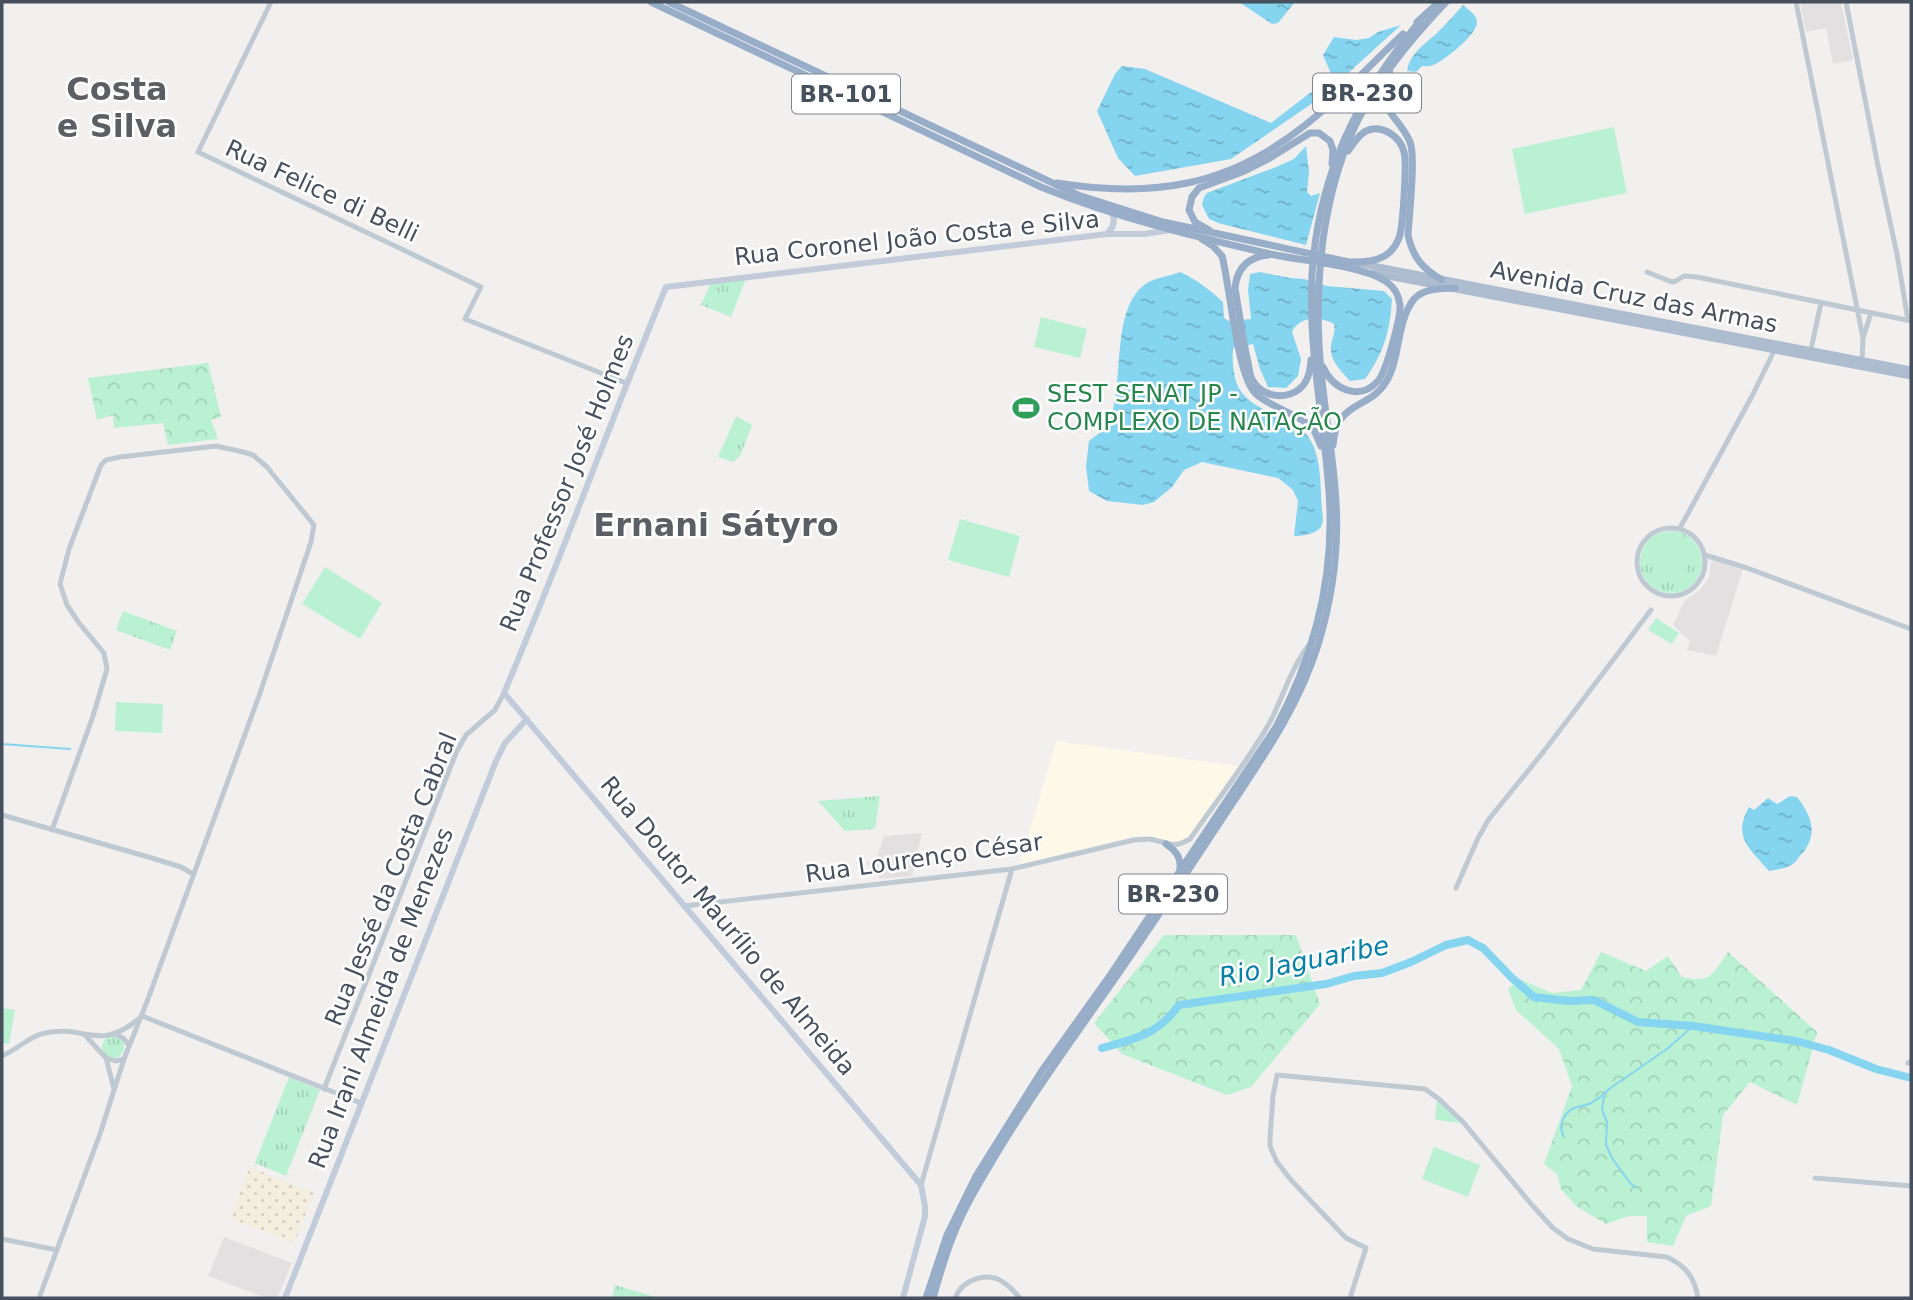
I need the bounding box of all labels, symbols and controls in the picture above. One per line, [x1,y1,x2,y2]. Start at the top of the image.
district label: Costa e Silva [57,70,177,145]
road number: BR-101 [792,74,900,114]
road number: BR-230 [1313,74,1421,113]
street label: Rua Felice di Belli [221,134,423,248]
street label: Rua Coronel João Costa e Silva [733,205,1101,271]
street label: Avenida Cruz das Armas [1488,255,1780,339]
street label: Rua Professor José Holmes [494,330,640,636]
place label: SEST SENAT JP - COMPLEXO DE NATAÇÃO [1047,380,1342,436]
sports icon: SEST SENAT JP - COMPLEXO DE NATAÇÃO [1011,393,1041,423]
district label: Ernani Sátyro [593,506,839,544]
street label: Rua Jessé da Costa Cabral [319,728,463,1030]
street label: Rua Doutor Maurílio de Almeida [595,771,861,1081]
street label: Rua Irani Almeida de Menezes [303,824,459,1172]
street label: Rua Lourenço César [804,827,1045,889]
road number: BR-230 [1119,874,1227,914]
water label: Rio Jaguaribe [1217,930,1391,992]

